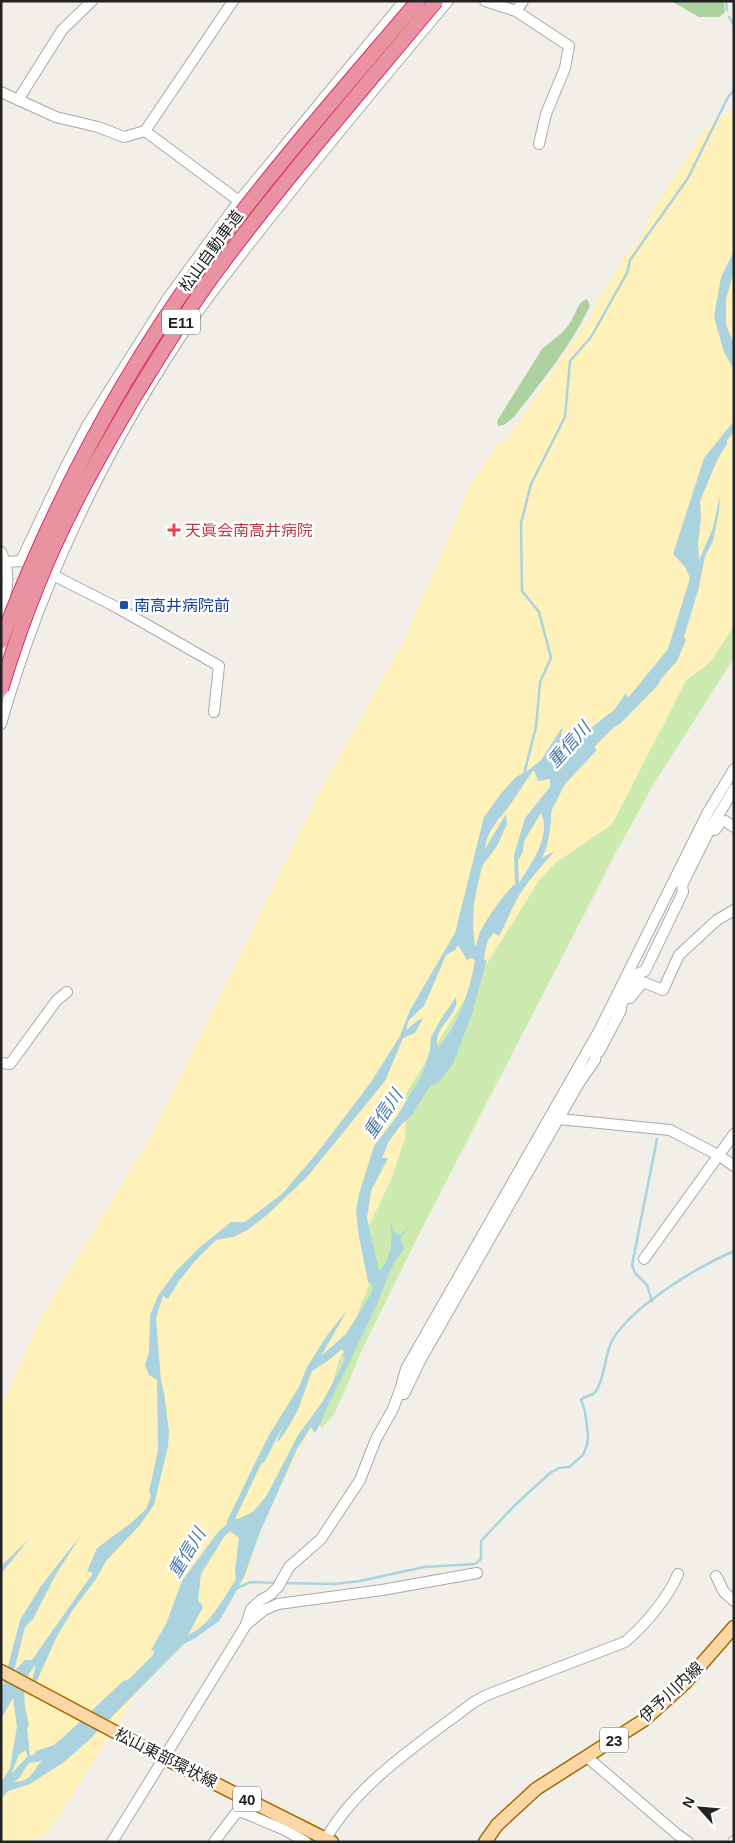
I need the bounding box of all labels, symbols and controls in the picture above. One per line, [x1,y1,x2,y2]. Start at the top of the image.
street label: 松山自動車道 [176,207,246,295]
road number: E11 [162,310,200,334]
place label: 天眞会南高井病院 [185,522,313,539]
marker: 天眞会南高井病院 [167,523,181,537]
place label: 南高井病院前 [134,597,230,614]
marker: 南高井病院前 [118,599,130,611]
water label: 重信川 [544,717,596,772]
water label: 重信川 [360,1084,408,1142]
water label: 重信川 [165,1523,211,1581]
street label: 伊予川内線 [636,1658,706,1726]
street label: 松山東部環状線 [112,1725,220,1791]
road number: 23 [600,1728,628,1752]
north arrow [675,1783,725,1833]
road number: 40 [233,1786,261,1812]
text: N [679,1794,698,1810]

